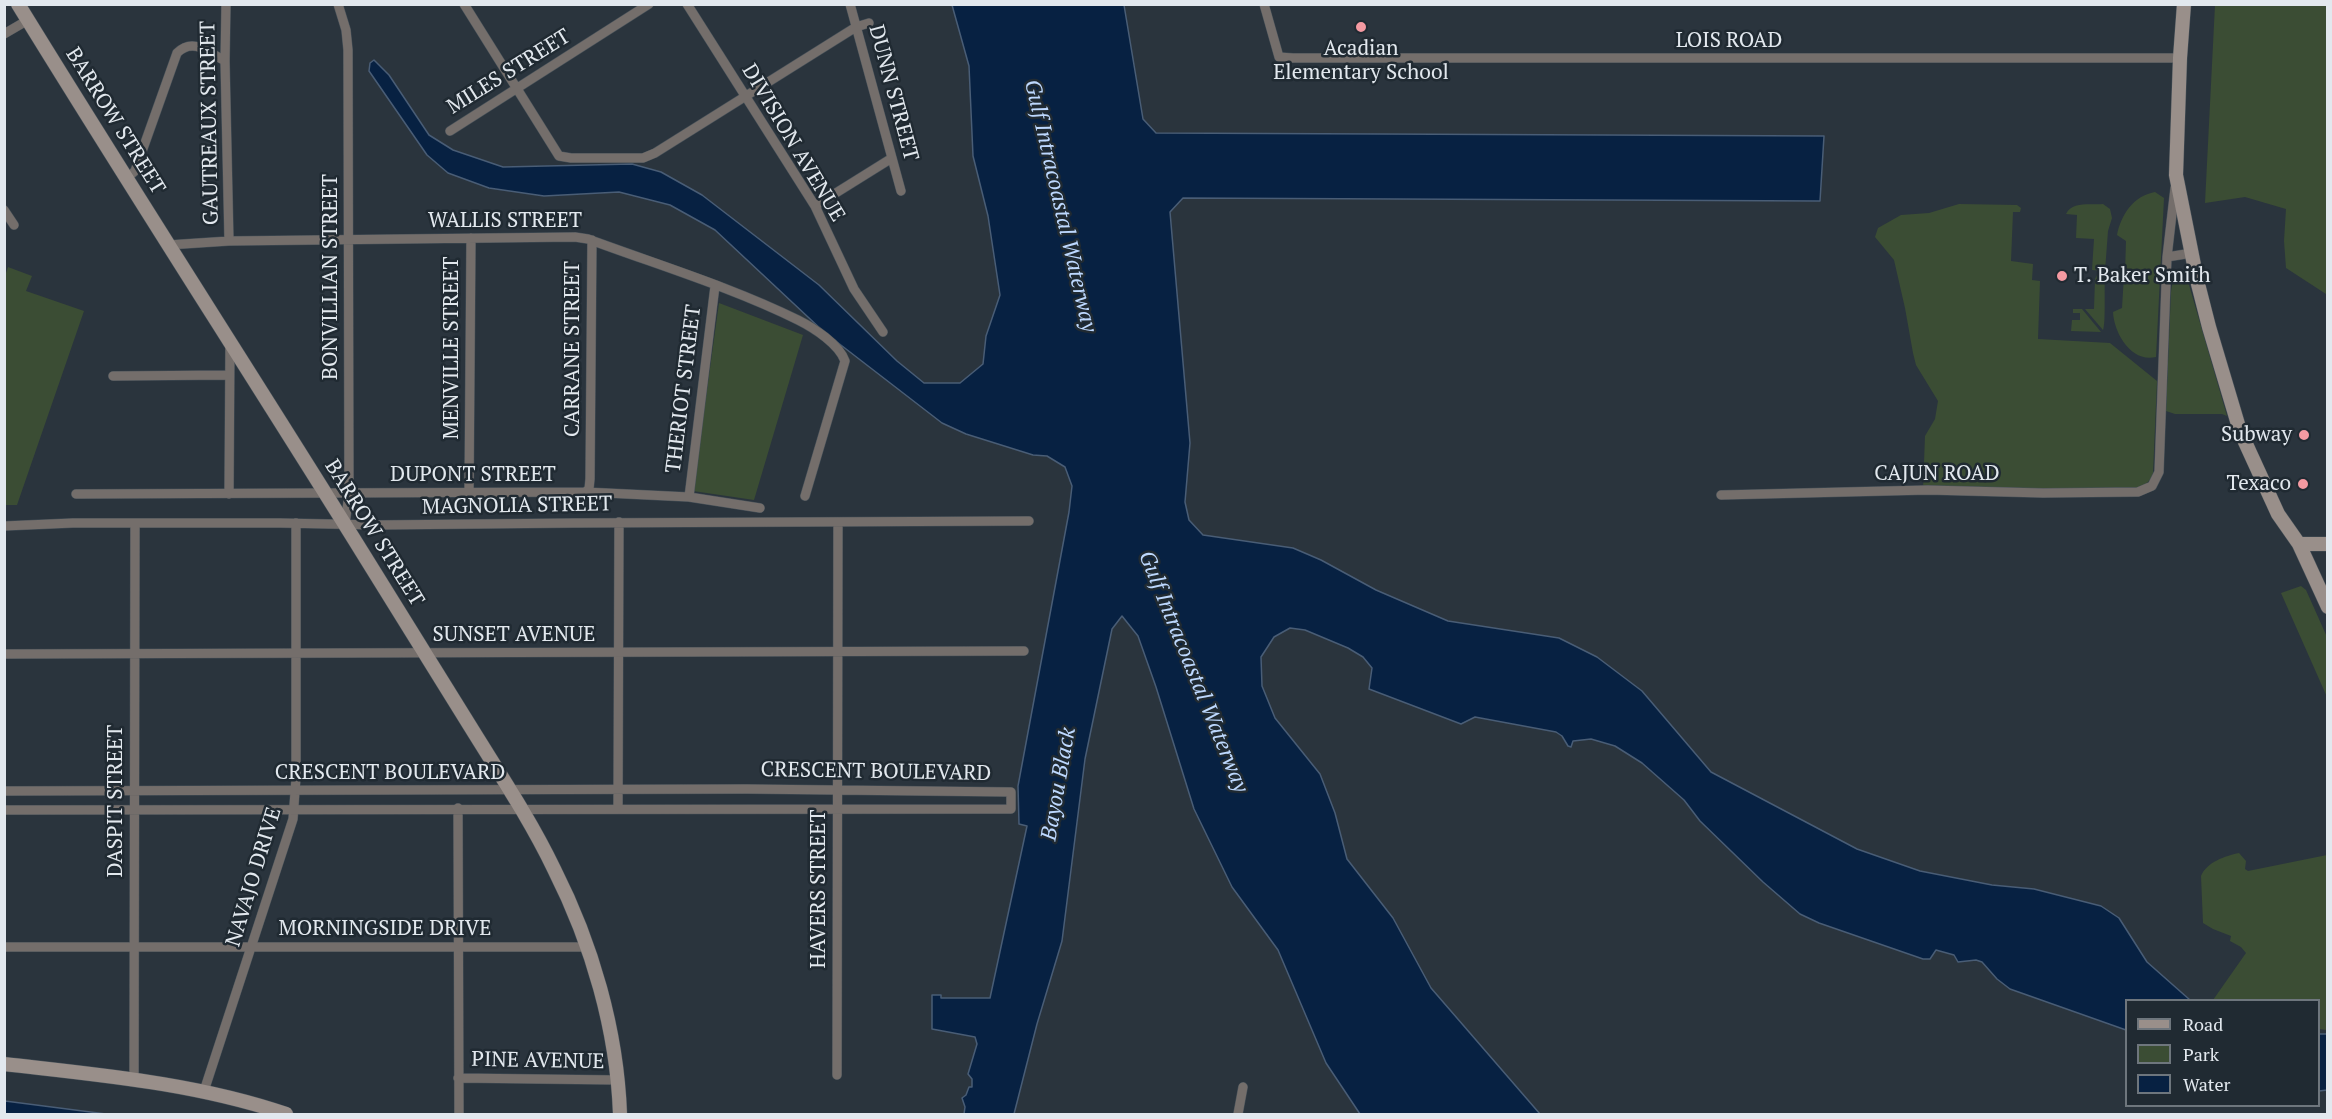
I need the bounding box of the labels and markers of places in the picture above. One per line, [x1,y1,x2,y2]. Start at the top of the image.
marker: Acadian Elementary School [1354,20,1368,34]
place label: Acadian Elementary School [1273,36,1449,86]
place label: T. Baker Smith [2074,263,2211,289]
marker: T. Baker Smith [2055,269,2069,283]
place label: Subway [2221,422,2292,448]
marker: Subway [2297,428,2311,442]
place label: Texaco [2227,471,2291,497]
marker: Texaco [2296,477,2310,491]

